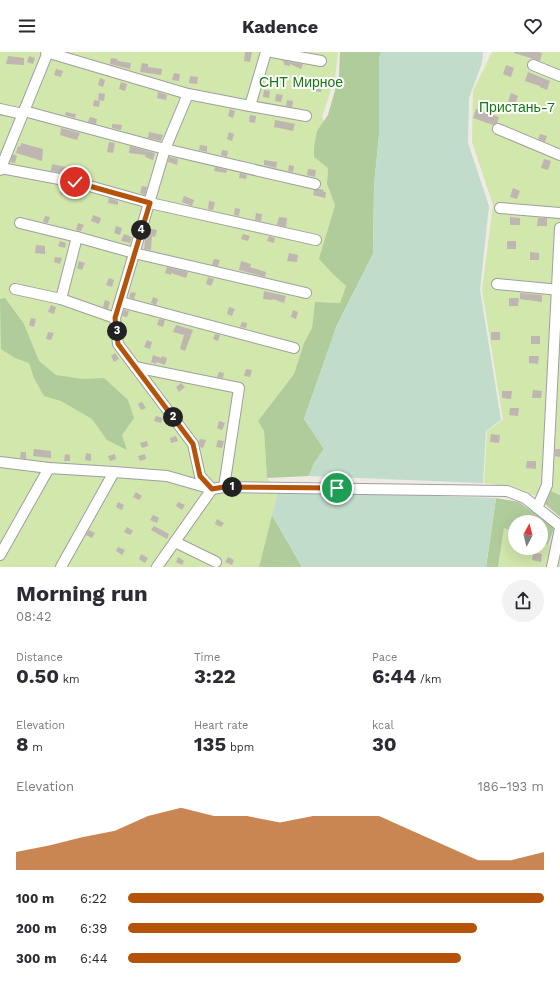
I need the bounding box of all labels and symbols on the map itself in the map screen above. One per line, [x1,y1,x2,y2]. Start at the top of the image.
park label: СНТ Мирное [259,74,343,90]
park label: Пристань-7 [479,99,555,115]
pin [58,165,92,199]
pin: 4 [131,220,151,240]
pin: 3 [107,321,127,341]
pin: 2 [163,407,183,427]
pin [320,471,354,505]
pin: 1 [222,477,242,497]
north arrow [508,515,548,555]

